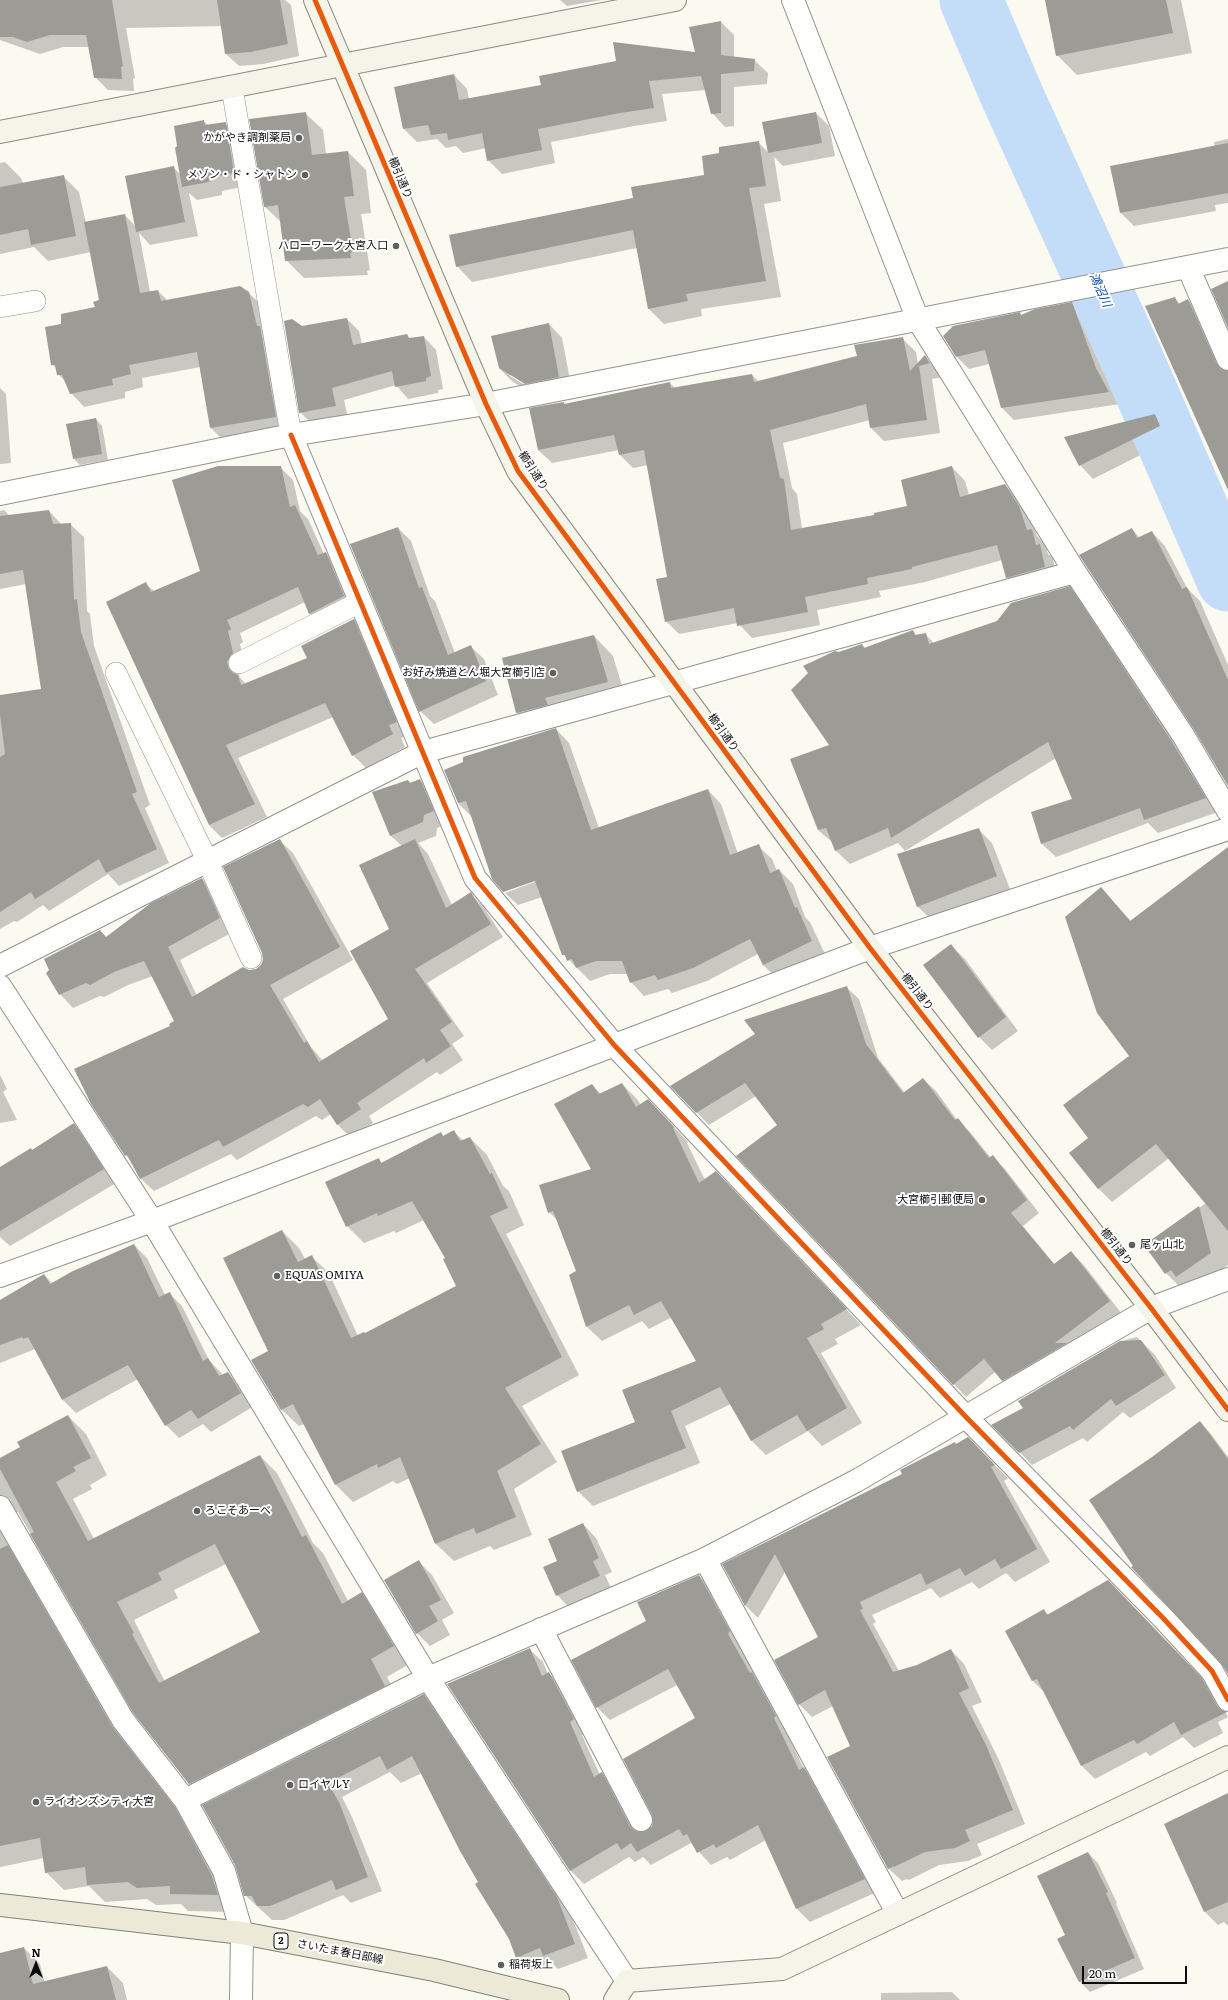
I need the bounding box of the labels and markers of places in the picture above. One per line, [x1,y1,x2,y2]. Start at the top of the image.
place label: かがやき調剤薬局 [203,131,291,145]
marker: かがやき調剤薬局 [294,133,304,143]
place label: メゾン・ド・シャトン [187,168,297,182]
marker: メゾン・ド・シャトン [300,170,310,180]
place label: ハローワーク大宮入口 [278,239,388,253]
marker: ハローワーク大宮入口 [391,241,401,251]
place label: お好み焼道とん堀大宮櫛引店 [402,666,545,680]
marker: お好み焼道とん堀大宮櫛引店 [548,668,558,678]
place label: 大宮櫛引郵便局 [897,1193,974,1207]
marker: 大宮櫛引郵便局 [977,1195,987,1205]
place label: 尾ヶ山北 [1140,1238,1184,1252]
marker: 尾ヶ山北 [1127,1240,1137,1250]
place label: EQUAS OMIYA [285,1269,364,1283]
marker: EQUAS OMIYA [272,1271,282,1281]
place label: ろこそあーべ [205,1504,271,1518]
marker: ろこそあーべ [192,1506,202,1516]
place label: ロイヤルY [298,1778,350,1792]
marker: ロイヤルY [285,1780,295,1790]
place label: ライオンズシティ大宮 [44,1795,154,1809]
marker: ライオンズシティ大宮 [31,1797,41,1807]
place label: 稲荷坂上 [509,1958,553,1972]
marker: 稲荷坂上 [496,1960,506,1970]

